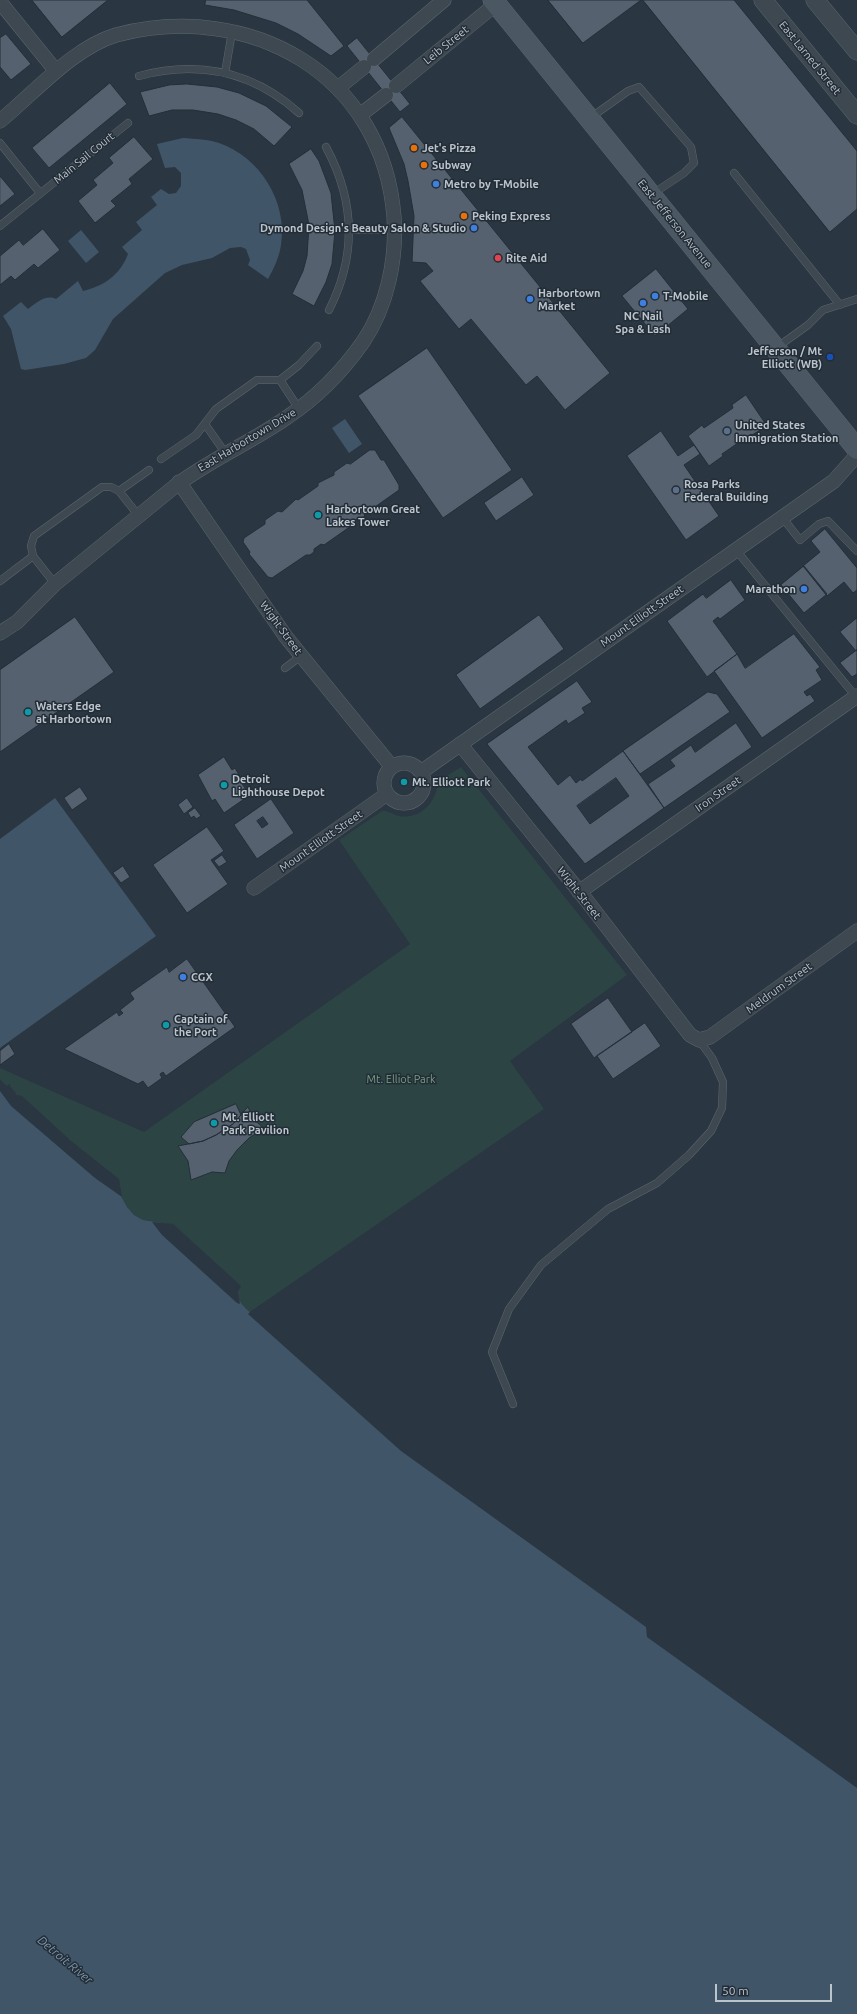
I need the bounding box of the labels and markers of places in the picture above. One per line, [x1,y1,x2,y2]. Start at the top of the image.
place label: Jet's Pizza [422,141,476,155]
marker: Jet's Pizza [409,143,419,153]
place label: Subway [432,158,471,172]
marker: Subway [419,160,429,170]
place label: Metro by T-Mobile [444,177,539,191]
marker: Metro by T-Mobile [431,179,441,189]
place label: Peking Express [472,209,550,223]
marker: Peking Express [459,211,469,221]
place label: Dymond Design's Beauty Salon & Studio [260,221,466,235]
marker: Dymond Design's Beauty Salon & Studio [469,223,479,233]
place label: Rite Aid [506,251,547,265]
marker: Rite Aid [493,253,503,263]
place label: Harbortown Market [538,286,600,312]
place label: T-Mobile [663,289,708,303]
marker: T-Mobile [650,291,660,301]
marker: Harbortown Market [525,294,535,304]
marker: NC Nail Spa & Lash [638,298,648,308]
place label: NC Nail Spa & Lash [615,309,671,335]
place label: Jefferson / Mt Elliott (WB) [747,344,822,370]
marker: Jefferson / Mt Elliott (WB) [825,352,835,362]
place label: United States Immigration Station [735,418,838,444]
marker: United States Immigration Station [722,426,732,436]
place label: Rosa Parks Federal Building [684,477,768,503]
marker: Rosa Parks Federal Building [671,485,681,495]
place label: Harbortown Great Lakes Tower [326,502,420,528]
marker: Harbortown Great Lakes Tower [313,510,323,520]
place label: Marathon [746,582,796,596]
marker: Marathon [799,584,809,594]
place label: Waters Edge at Harbortown [36,699,112,725]
marker: Waters Edge at Harbortown [23,707,33,717]
place label: Detroit Lighthouse Depot [232,772,325,798]
place label: Mt. Elliott Park [412,775,490,789]
marker: Mt. Elliott Park [399,777,409,787]
marker: Detroit Lighthouse Depot [219,780,229,790]
place label: CGX [191,970,213,984]
marker: CGX [178,972,188,982]
place label: Captain of the Port [174,1012,227,1038]
marker: Captain of the Port [161,1020,171,1030]
place label: Mt. Elliott Park Pavilion [222,1110,289,1136]
marker: Mt. Elliott Park Pavilion [209,1118,219,1128]

